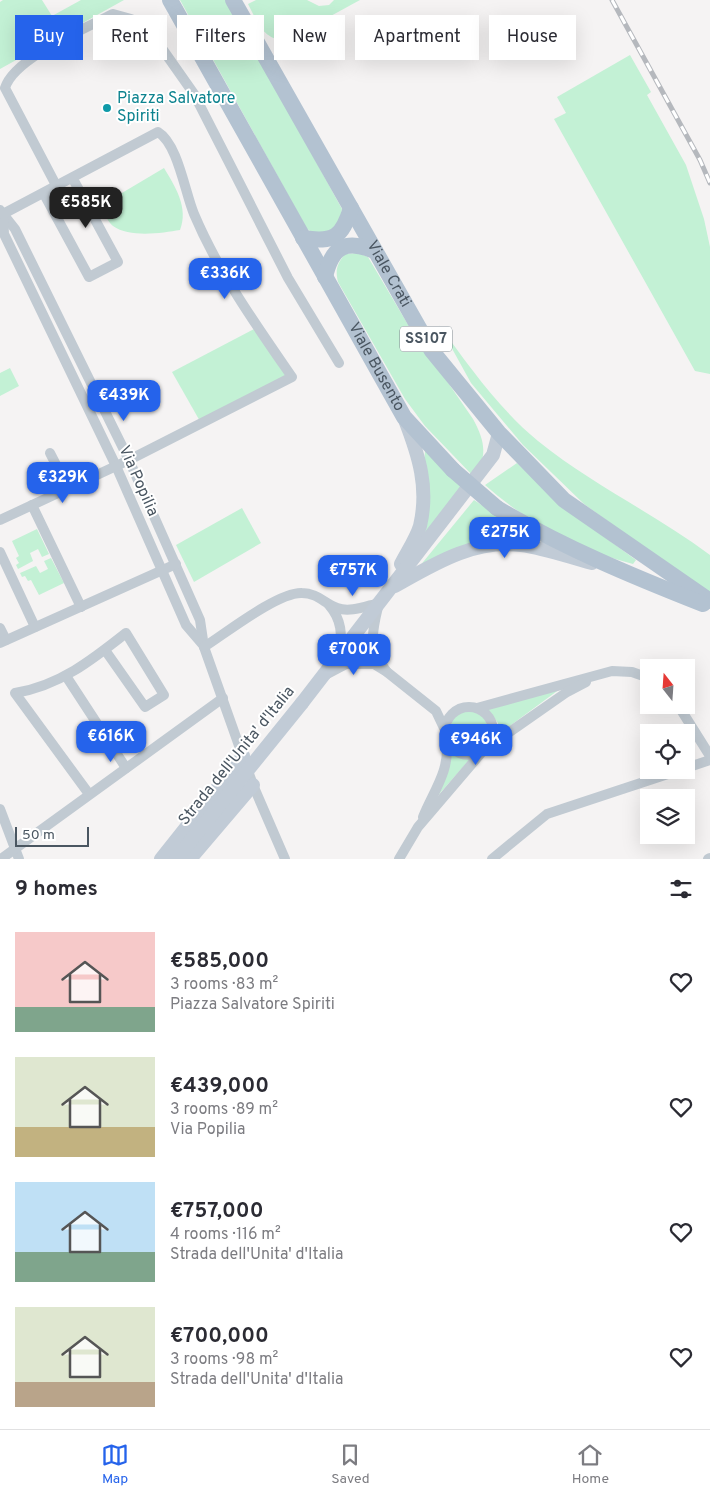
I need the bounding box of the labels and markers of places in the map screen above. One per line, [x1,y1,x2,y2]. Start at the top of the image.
place label: Piazza Salvatore Spiriti [117,89,235,127]
marker: Piazza Salvatore Spiriti [101,102,113,114]
pin: €585K [51,186,121,229]
pin: €336K [190,258,260,300]
pin: €439K [89,380,159,422]
pin: €329K [28,462,98,504]
pin: €275K [470,516,540,559]
pin: €757K [318,554,388,597]
pin: €700K [319,634,389,676]
pin: €616K [76,720,146,763]
pin: €946K [441,724,511,766]

